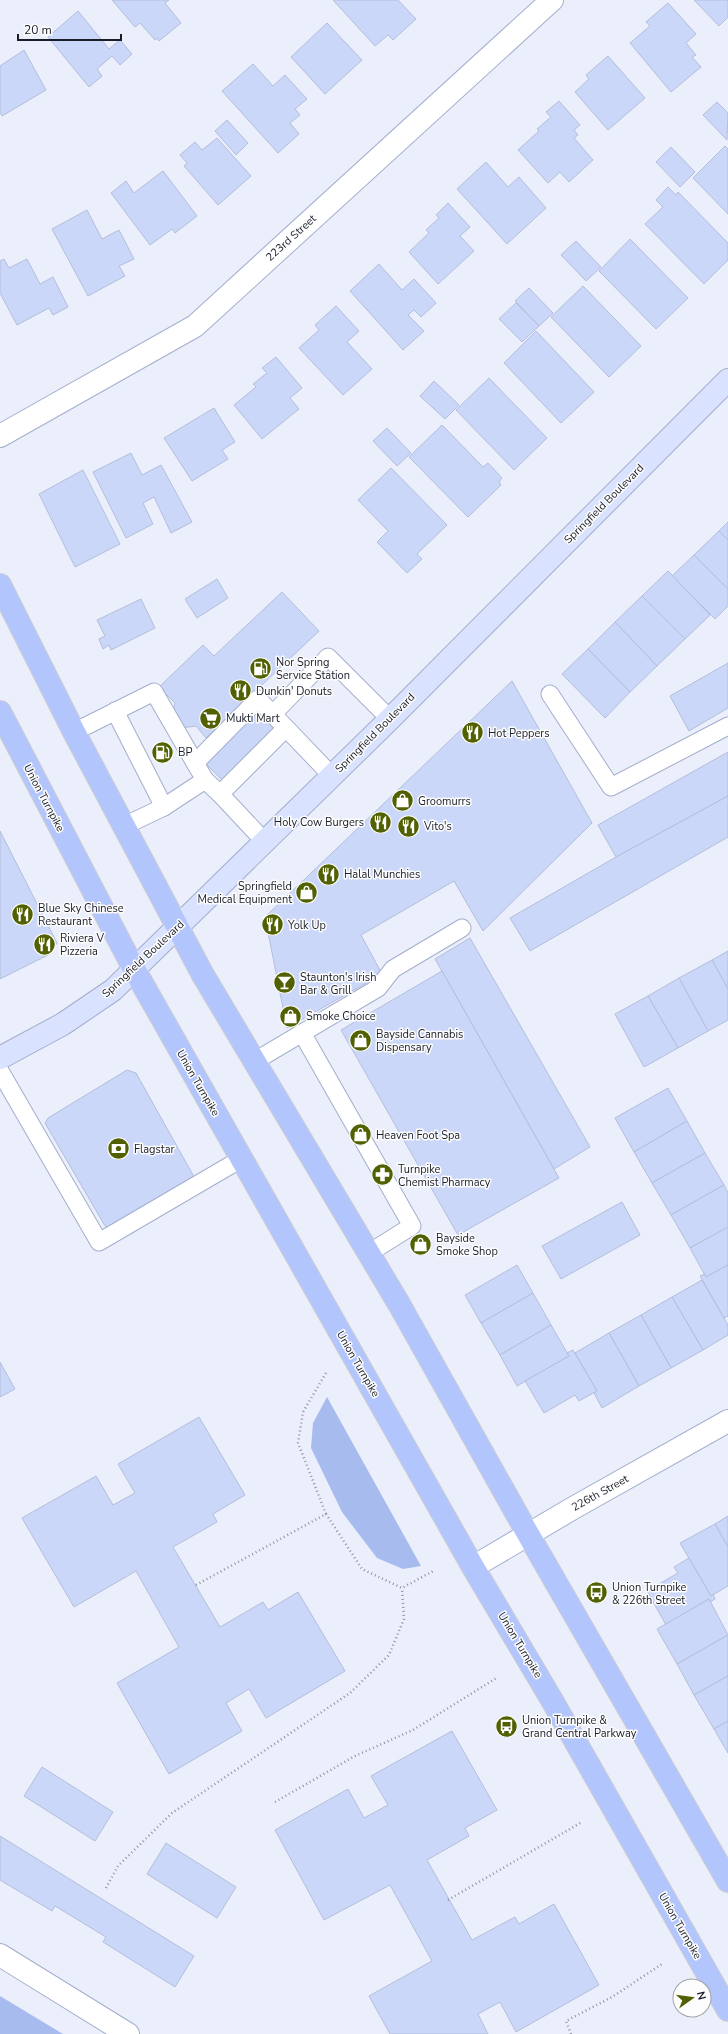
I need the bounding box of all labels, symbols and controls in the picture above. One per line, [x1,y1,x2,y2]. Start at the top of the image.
scale bar [18,16,121,42]
text: 20 m [24,22,52,38]
street label: 223rd Street [263,211,320,265]
street label: Springfield Boulevard [561,461,647,547]
fuel station icon: Nor Spring Service Station [248,655,274,681]
place label: Nor Spring Service Station [276,655,350,683]
restaurant icon: Dunkin' Donuts [227,678,253,704]
place label: Dunkin' Donuts [256,684,332,699]
street label: Springfield Boulevard [332,690,418,776]
supermarket icon: Mukti Mart [197,705,223,731]
place label: Mukti Mart [226,711,280,726]
restaurant icon: Hot Peppers [460,720,486,746]
place label: Hot Peppers [488,726,550,741]
fuel station icon: BP [150,739,176,765]
place label: BP [178,745,192,760]
street label: Union Turnpike [20,762,68,834]
shop icon: Groomurrs [389,788,415,814]
place label: Groomurrs [418,794,471,809]
restaurant icon: Holy Cow Burgers [367,809,393,835]
restaurant icon: Vito's [395,813,421,839]
place label: Holy Cow Burgers [274,815,364,830]
place label: Vito's [423,819,452,834]
restaurant icon: Halal Munchies [315,861,341,887]
place label: Halal Munchies [344,867,420,882]
place label: Springfield Medical Equipment [198,879,292,907]
shop icon: Springfield Medical Equipment [294,879,320,905]
restaurant icon: Blue Sky Chinese Restaurant [10,901,36,927]
place label: Blue Sky Chinese Restaurant [38,901,124,929]
restaurant icon: Yolk Up [260,912,286,938]
street label: Springfield Boulevard [99,917,187,1001]
place label: Yolk Up [287,918,326,933]
restaurant icon: Riviera V Pizzeria [32,931,58,957]
place label: Riviera V Pizzeria [60,931,105,959]
bar icon: Staunton's Irish Bar & Grill [271,970,297,996]
place label: Staunton's Irish Bar & Grill [300,970,376,998]
shop icon: Smoke Choice [278,1003,304,1029]
place label: Smoke Choice [306,1009,376,1024]
shop icon: Bayside Cannabis Dispensary [348,1027,374,1053]
place label: Bayside Cannabis Dispensary [376,1027,463,1055]
street label: Union Turnpike [173,1047,223,1119]
shop icon: Heaven Foot Spa [348,1122,374,1148]
place label: Heaven Foot Spa [376,1128,460,1143]
bank icon: Flagstar [106,1136,132,1162]
place label: Flagstar [134,1142,174,1157]
pharmacy icon: Turnpike Chemist Pharmacy [369,1162,395,1188]
place label: Turnpike Chemist Pharmacy [398,1162,491,1190]
shop icon: Bayside Smoke Shop [407,1231,433,1257]
place label: Bayside Smoke Shop [436,1231,498,1259]
street label: Union Turnpike [333,1328,383,1400]
street label: 226th Street [569,1471,631,1515]
bus stop icon: Union Turnpike & 226th Street [583,1580,609,1606]
place label: Union Turnpike & 226th Street [612,1580,687,1608]
street label: Union Turnpike [494,1609,546,1681]
bus stop icon: Union Turnpike & Grand Central Parkway [493,1713,519,1739]
place label: Union Turnpike & Grand Central Parkway [522,1713,637,1741]
street label: Union Turnpike [655,1890,705,1962]
north arrow [672,1978,712,2018]
text: N [693,1990,709,2002]

